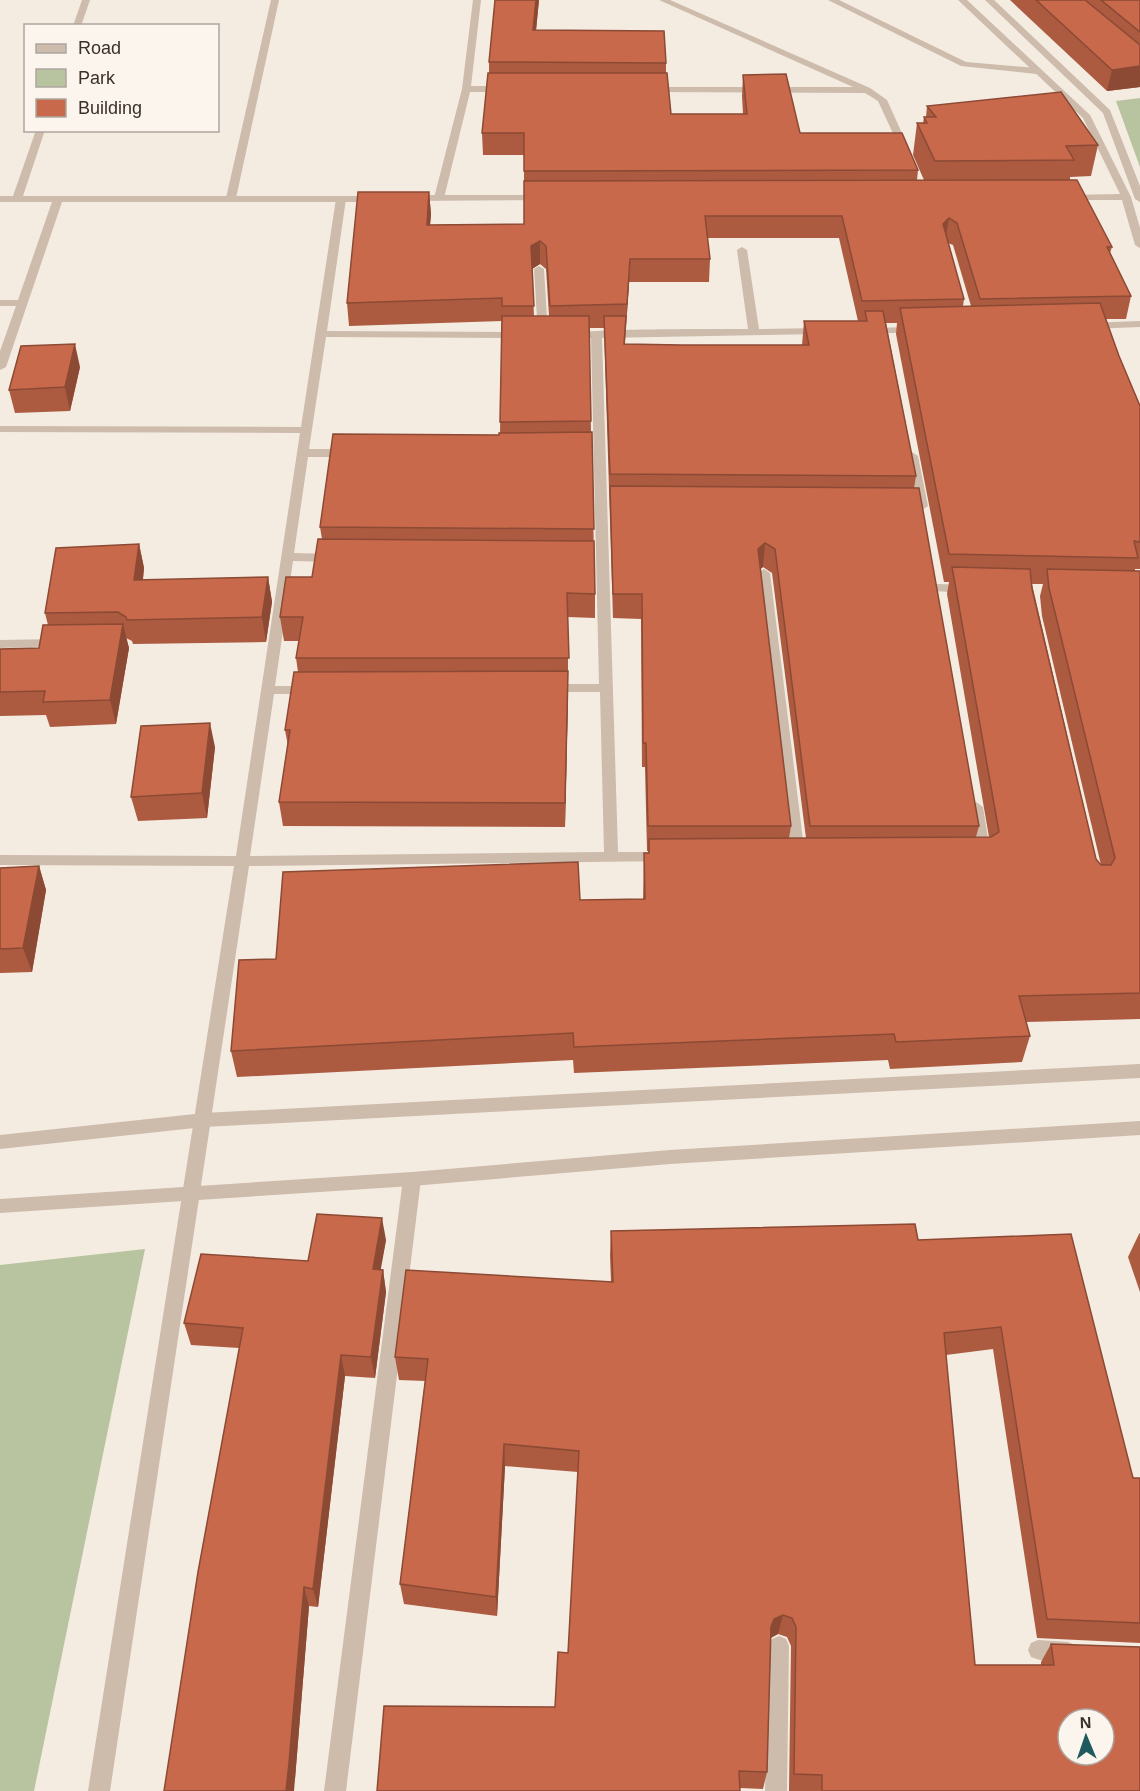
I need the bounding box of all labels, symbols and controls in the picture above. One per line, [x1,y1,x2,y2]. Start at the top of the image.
legend [24,24,219,132]
text: Road [78,38,121,58]
text: Park [78,68,116,88]
text: Building [78,98,142,118]
north arrow [1056,1707,1116,1767]
text: N [1079,1714,1092,1731]

